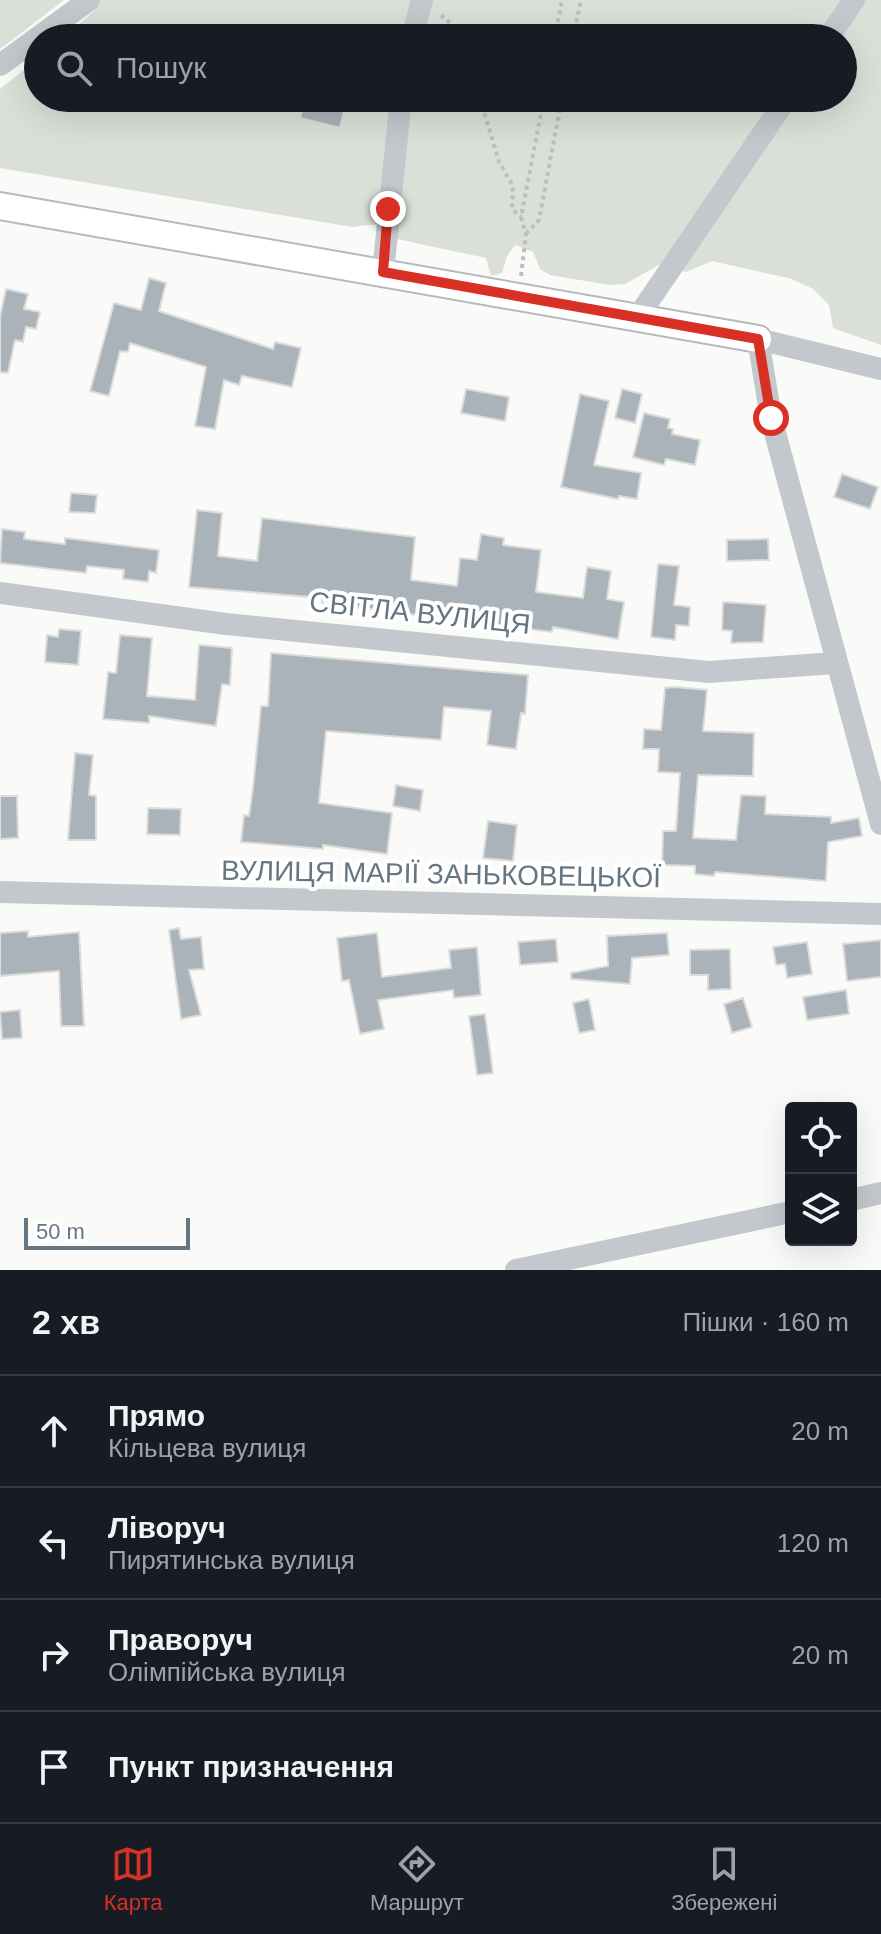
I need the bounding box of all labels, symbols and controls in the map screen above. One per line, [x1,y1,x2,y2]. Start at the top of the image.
search box [24,24,857,112]
icon: search [52,46,96,90]
text: Пошук [116,51,206,84]
route end [370,191,406,227]
route start [753,400,789,436]
street label: СВІТЛА ВУЛИЦЯ [308,586,532,640]
street label: ВУЛИЦЯ МАРІЇ ЗАНЬКОВЕЦЬКОЇ [221,855,661,893]
map controls [785,1102,857,1246]
button: locate [785,1102,857,1174]
button: layers [785,1174,857,1246]
scale bar [24,1214,190,1250]
text: 50 m [36,1219,85,1244]
text: 2 хв [32,1303,100,1341]
text: Пішки · 160 m [682,1307,849,1337]
text: Прямо [108,1399,205,1432]
icon: ahead [32,1409,76,1453]
text: 20 m [791,1416,849,1446]
text: Кільцева вулиця [108,1433,306,1463]
text: Ліворуч [108,1511,226,1544]
icon: left [32,1521,76,1565]
text: 120 m [777,1528,849,1558]
text: Пирятинська вулиця [108,1545,355,1575]
text: Праворуч [108,1623,253,1656]
icon: right [32,1633,76,1677]
text: 20 m [791,1640,849,1670]
text: Олімпійська вулиця [108,1657,346,1687]
icon: arrive [32,1745,76,1789]
text: Пункт призначення [108,1750,394,1783]
tab: Карта [104,1842,163,1916]
tab: Маршрут [370,1842,464,1916]
tab: Збережені [671,1842,777,1916]

